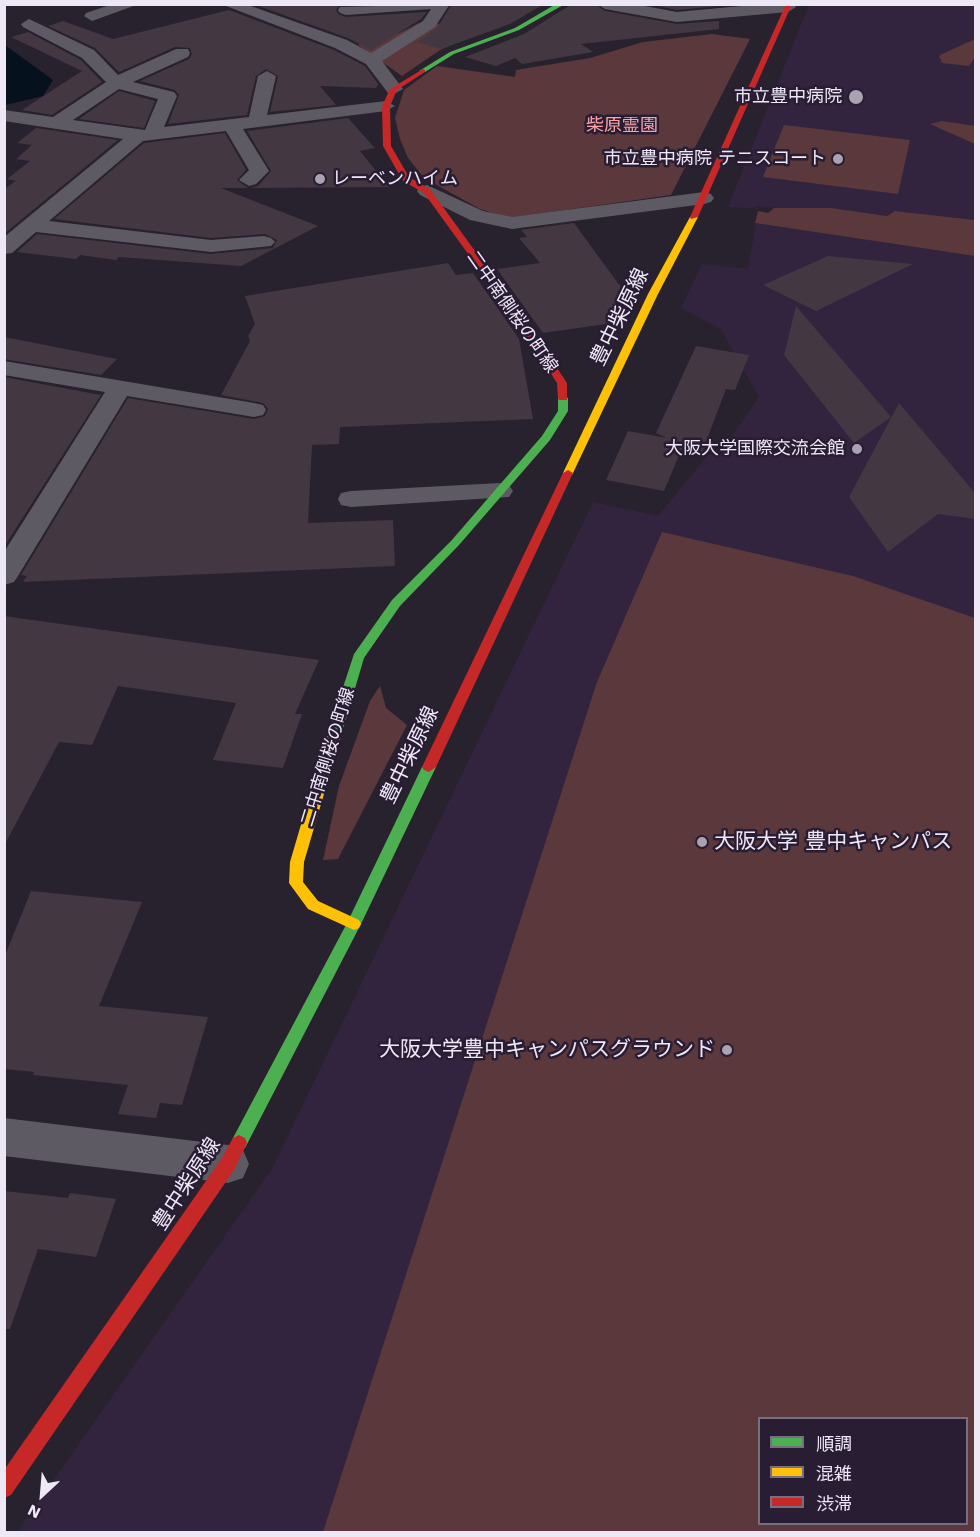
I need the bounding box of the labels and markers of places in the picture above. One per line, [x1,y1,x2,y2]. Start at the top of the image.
place label: 市立豊中病院 [734,86,842,108]
marker: 市立豊中病院 [847,88,865,106]
place label: 市立豊中病院 テニスコート [604,148,826,170]
marker: 市立豊中病院 テニスコート [831,152,845,166]
place label: レーベンハイム [332,168,458,190]
marker: レーベンハイム [313,172,327,186]
place label: 大阪大学国際交流会館 [665,438,845,460]
marker: 大阪大学国際交流会館 [850,442,864,456]
place label: 大阪大学 豊中キャンパス [714,829,952,855]
marker: 大阪大学 豊中キャンパス [695,835,709,849]
place label: 大阪大学豊中キャンパスグラウンド [379,1037,715,1063]
marker: 大阪大学豊中キャンパスグラウンド [720,1043,734,1057]

